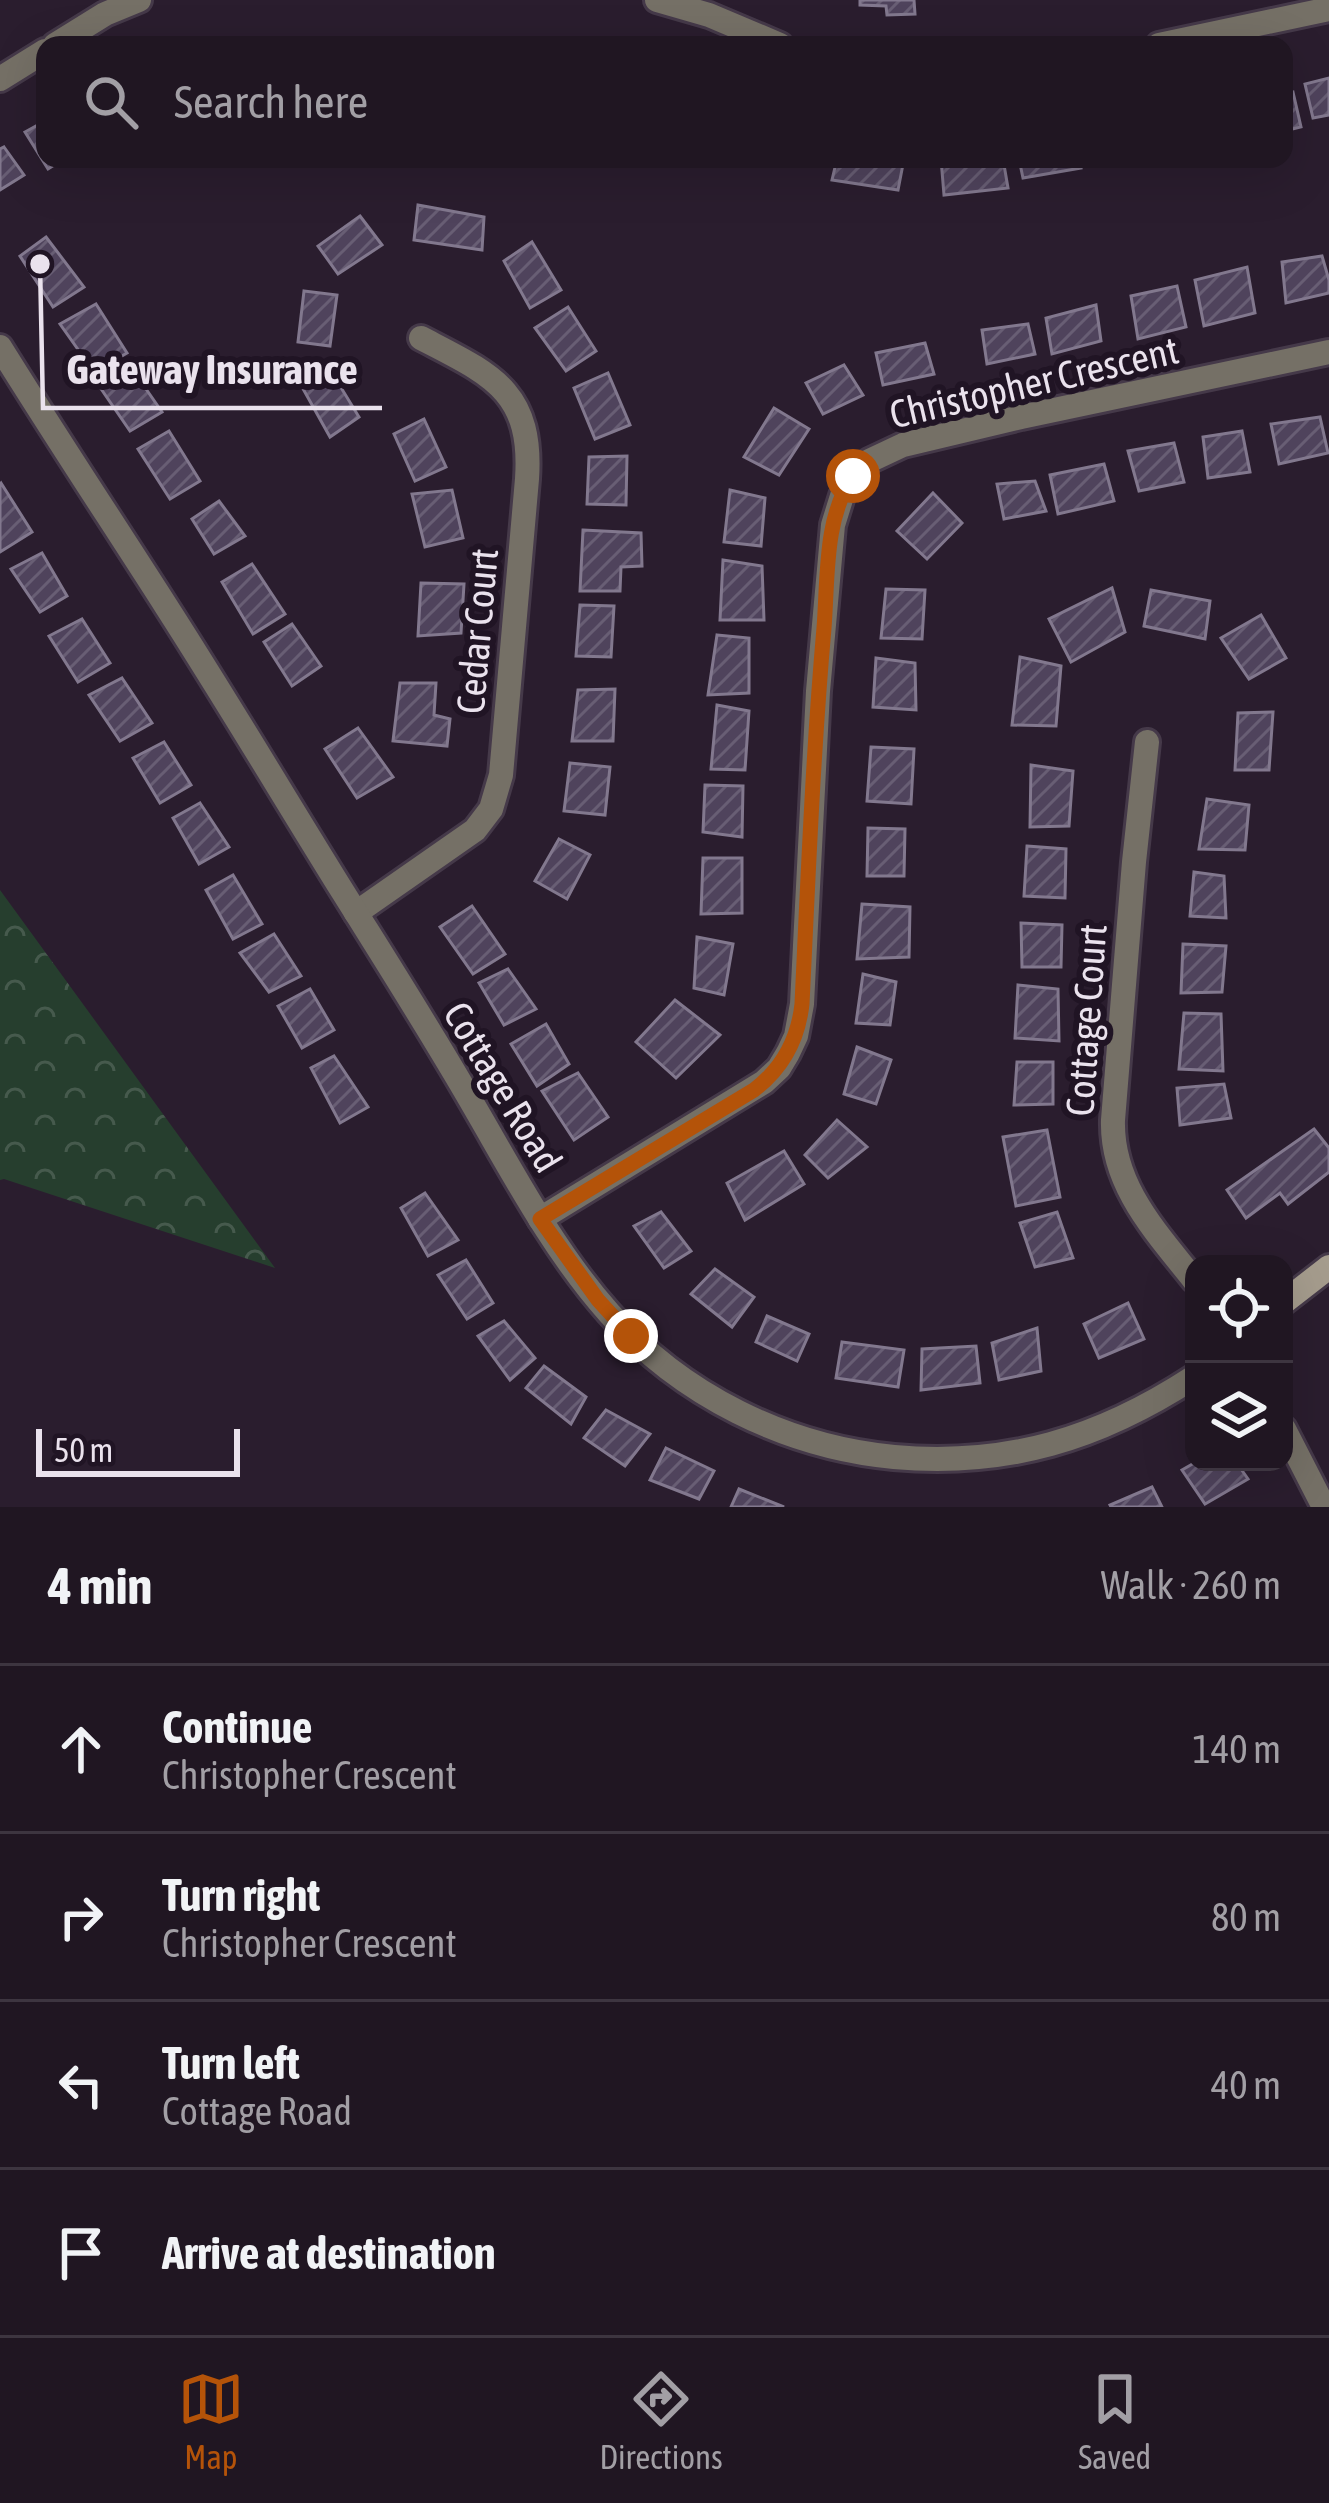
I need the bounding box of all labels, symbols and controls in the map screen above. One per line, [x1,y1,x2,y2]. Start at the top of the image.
search box [36,36,1293,168]
icon: search [78,69,144,135]
text: Search here [174,76,368,128]
street label: Christopher Crescent [885,327,1183,437]
callout: Gateway Insurance [43,330,382,408]
text: Gateway Insurance [66,345,358,393]
route start [826,449,880,503]
street label: Cedar Court [448,547,506,715]
street label: Cottage Court [1057,922,1115,1118]
street label: Cottage Road [435,994,571,1180]
map controls [1185,1255,1293,1471]
button: locate [1185,1255,1293,1363]
route end [604,1309,658,1363]
button: layers [1185,1363,1293,1471]
scale bar [36,1423,240,1476]
text: 50 m [54,1431,113,1469]
text: 4 min [48,1556,152,1615]
text: Walk · 260 m [1101,1563,1281,1607]
text: Continue [162,1701,313,1753]
icon: ahead [48,1716,114,1782]
text: 140 m [1193,1727,1281,1771]
text: Christopher Crescent [162,1753,457,1797]
text: Turn right [162,1869,320,1921]
icon: right [48,1884,114,1950]
text: 80 m [1211,1895,1281,1939]
text: Christopher Crescent [162,1921,457,1965]
text: Turn left [162,2037,300,2089]
icon: left [48,2052,114,2118]
text: 40 m [1211,2063,1281,2107]
text: Cottage Road [162,2089,352,2133]
icon: arrive [48,2220,114,2286]
text: Arrive at destination [162,2227,496,2279]
tab: Map [178,2366,244,2476]
tab: Directions [599,2366,723,2476]
tab: Saved [1078,2366,1151,2476]

